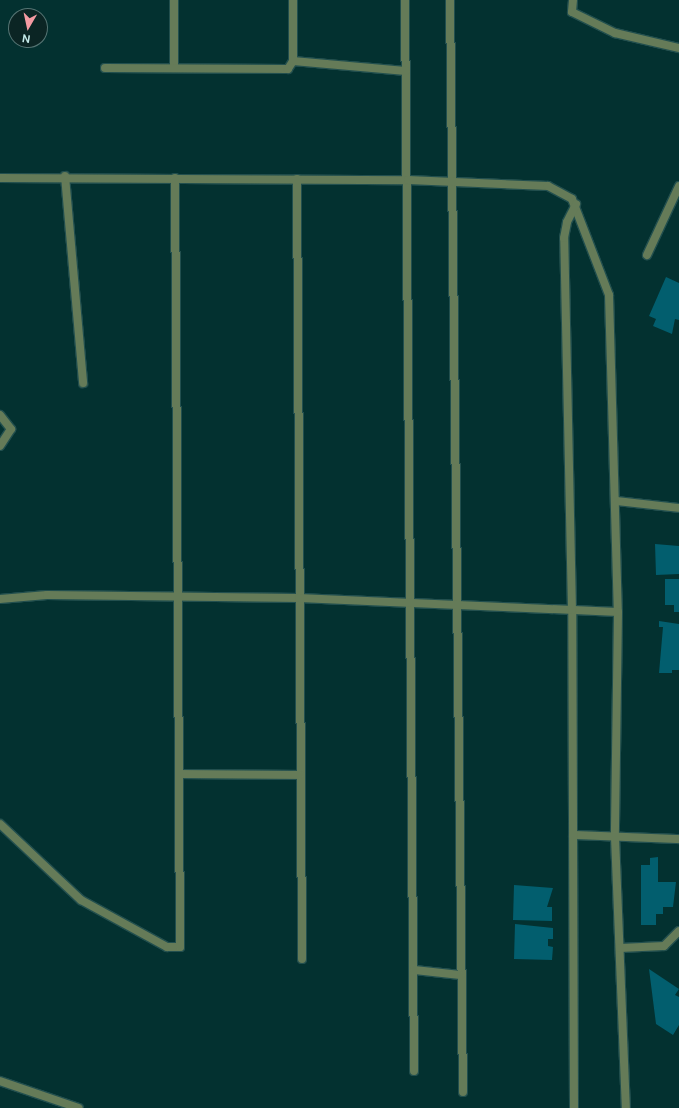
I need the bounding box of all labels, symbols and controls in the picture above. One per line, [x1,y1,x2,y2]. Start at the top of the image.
north arrow [8,8,48,48]
text: N [21,31,31,46]

